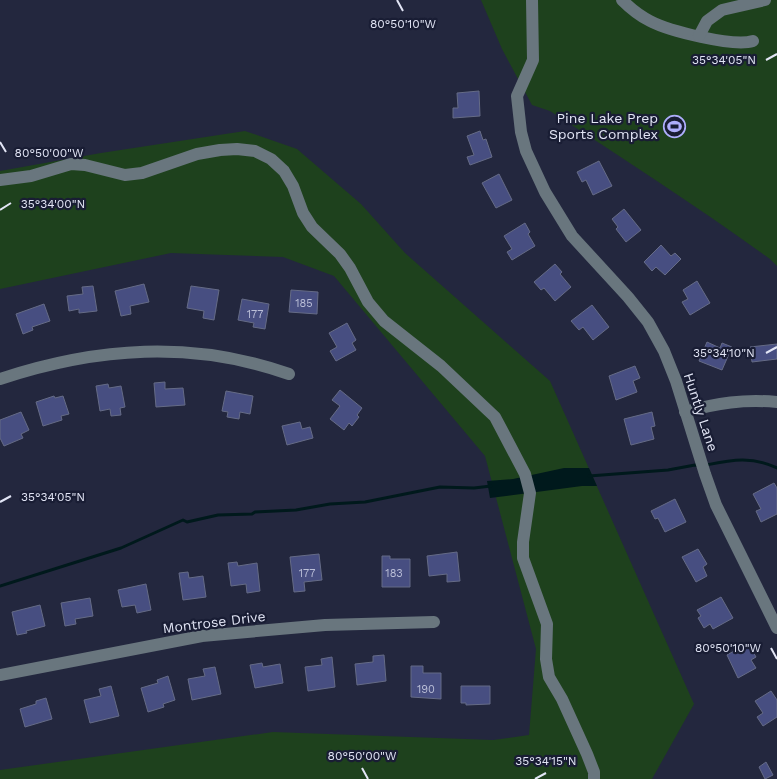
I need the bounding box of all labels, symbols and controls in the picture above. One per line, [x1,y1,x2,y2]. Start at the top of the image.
text: 80°50'10"W [370,17,437,31]
text: 35°34'05"N [692,53,756,67]
place label: Pine Lake Prep Sports Complex [549,110,658,142]
sports icon: Pine Lake Prep Sports Complex [662,114,686,138]
text: 80°50'00"W [15,146,84,160]
text: 35°34'00"N [21,197,85,211]
house number: 185 [295,297,313,310]
house number: 177 [247,308,263,321]
text: 35°34'10"N [693,346,755,360]
street label: Huntly Lane [681,371,721,453]
text: 35°34'05"N [21,490,85,504]
house number: 177 [299,567,315,580]
house number: 183 [385,567,403,580]
street label: Montrose Drive [162,608,266,636]
text: 80°50'10"W [695,641,762,655]
house number: 190 [417,683,435,696]
text: 80°50'00"W [328,749,397,763]
text: 35°34'15"N [515,754,577,768]

